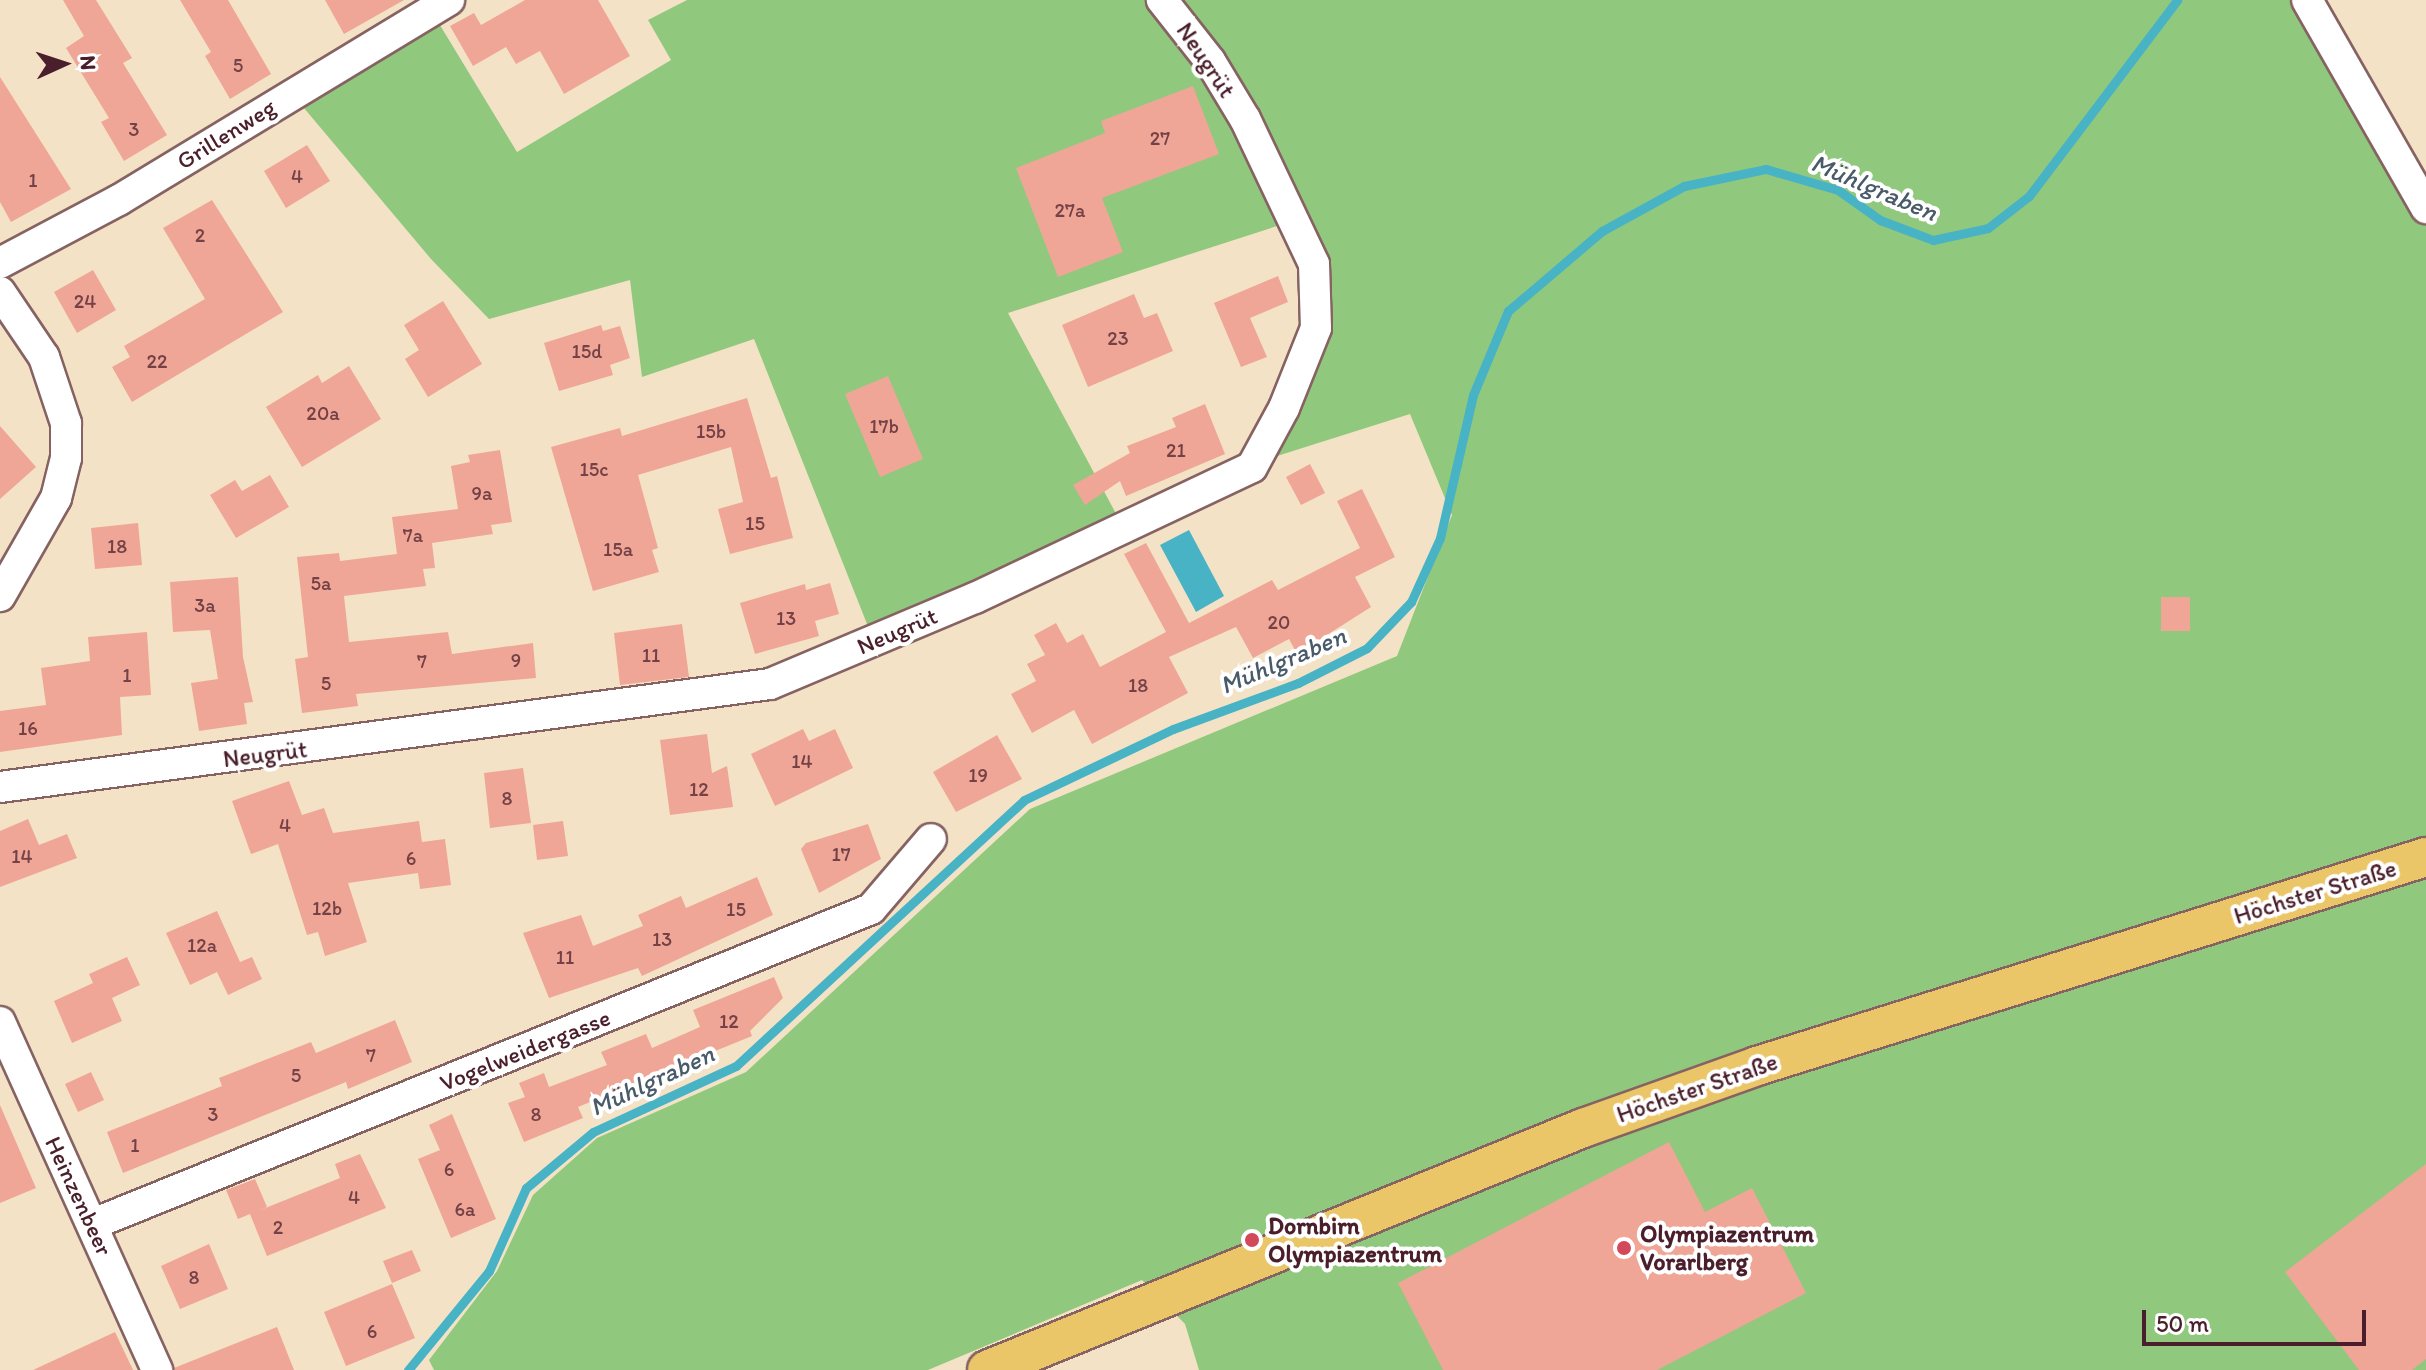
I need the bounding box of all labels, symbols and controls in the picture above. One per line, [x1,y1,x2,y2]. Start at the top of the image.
street label: Neugrüt [1170,17,1242,103]
north arrow [24,24,104,104]
house number: 5 [233,53,243,77]
text: N [75,55,102,71]
street label: Grillenweg [171,92,281,176]
house number: 3 [129,117,139,141]
house number: 27 [1150,126,1170,150]
water label: Mühlgraben [1806,147,1942,229]
house number: 4 [291,164,303,188]
house number: 1 [28,168,38,192]
house number: 27a [1055,198,1085,222]
house number: 2 [195,223,205,247]
house number: 24 [74,289,96,313]
house number: 23 [1107,326,1129,350]
house number: 15d [572,339,602,363]
house number: 22 [146,349,168,373]
house number: 20a [306,401,340,425]
house number: 17b [869,414,899,438]
house number: 15b [696,419,726,443]
house number: 21 [1166,438,1186,462]
house number: 15c [579,457,609,481]
house number: 9a [472,481,492,505]
house number: 15 [745,511,765,535]
house number: 7a [403,523,423,547]
house number: 18 [107,534,127,558]
house number: 15a [603,537,633,561]
house number: 5a [311,571,331,595]
house number: 3a [194,593,216,617]
street label: Neugrüt [853,601,941,661]
house number: 13 [776,606,796,630]
house number: 20 [1268,610,1290,634]
water label: Mühlgraben [1215,620,1351,702]
house number: 11 [642,643,660,667]
house number: 9 [511,648,521,672]
house number: 7 [417,649,427,673]
house number: 1 [122,663,132,687]
house number: 5 [321,671,331,695]
house number: 18 [1128,673,1148,697]
house number: 16 [18,716,38,740]
street label: Neugrüt [221,735,309,773]
house number: 14 [791,749,813,773]
house number: 19 [968,763,988,787]
house number: 12 [689,777,709,801]
house number: 8 [502,786,512,810]
house number: 4 [279,813,291,837]
house number: 17 [831,842,851,866]
house number: 14 [11,844,33,868]
house number: 6 [406,846,416,870]
street label: Höchster Straße [2230,854,2400,930]
house number: 12b [312,896,342,920]
house number: 15 [726,897,746,921]
house number: 13 [652,927,672,951]
house number: 12a [187,933,217,957]
house number: 11 [556,945,574,969]
street label: Vogelweidergasse [436,1003,614,1097]
house number: 12 [719,1009,739,1033]
water label: Mühlgraben [585,1039,719,1123]
house number: 7 [366,1043,376,1067]
street label: Höchster Straße [1613,1047,1781,1129]
house number: 5 [291,1063,301,1087]
house number: 3 [208,1102,218,1126]
house number: 8 [531,1102,541,1126]
street label: Heinzenbeer [39,1132,119,1260]
house number: 1 [130,1133,140,1157]
house number: 6 [444,1157,454,1181]
house number: 4 [348,1185,360,1209]
house number: 6a [455,1197,475,1221]
place label: Dornbirn Olympiazentrum [1268,1212,1442,1268]
house number: 2 [273,1215,283,1239]
place label: Olympiazentrum Vorarlberg [1640,1220,1814,1276]
marker: Dornbirn Olympiazentrum [1243,1231,1261,1249]
marker: Olympiazentrum Vorarlberg [1615,1239,1633,1257]
house number: 8 [189,1265,199,1289]
scale bar [2146,1294,2370,1344]
text: 50 m [2156,1309,2209,1338]
house number: 6 [367,1319,377,1343]

